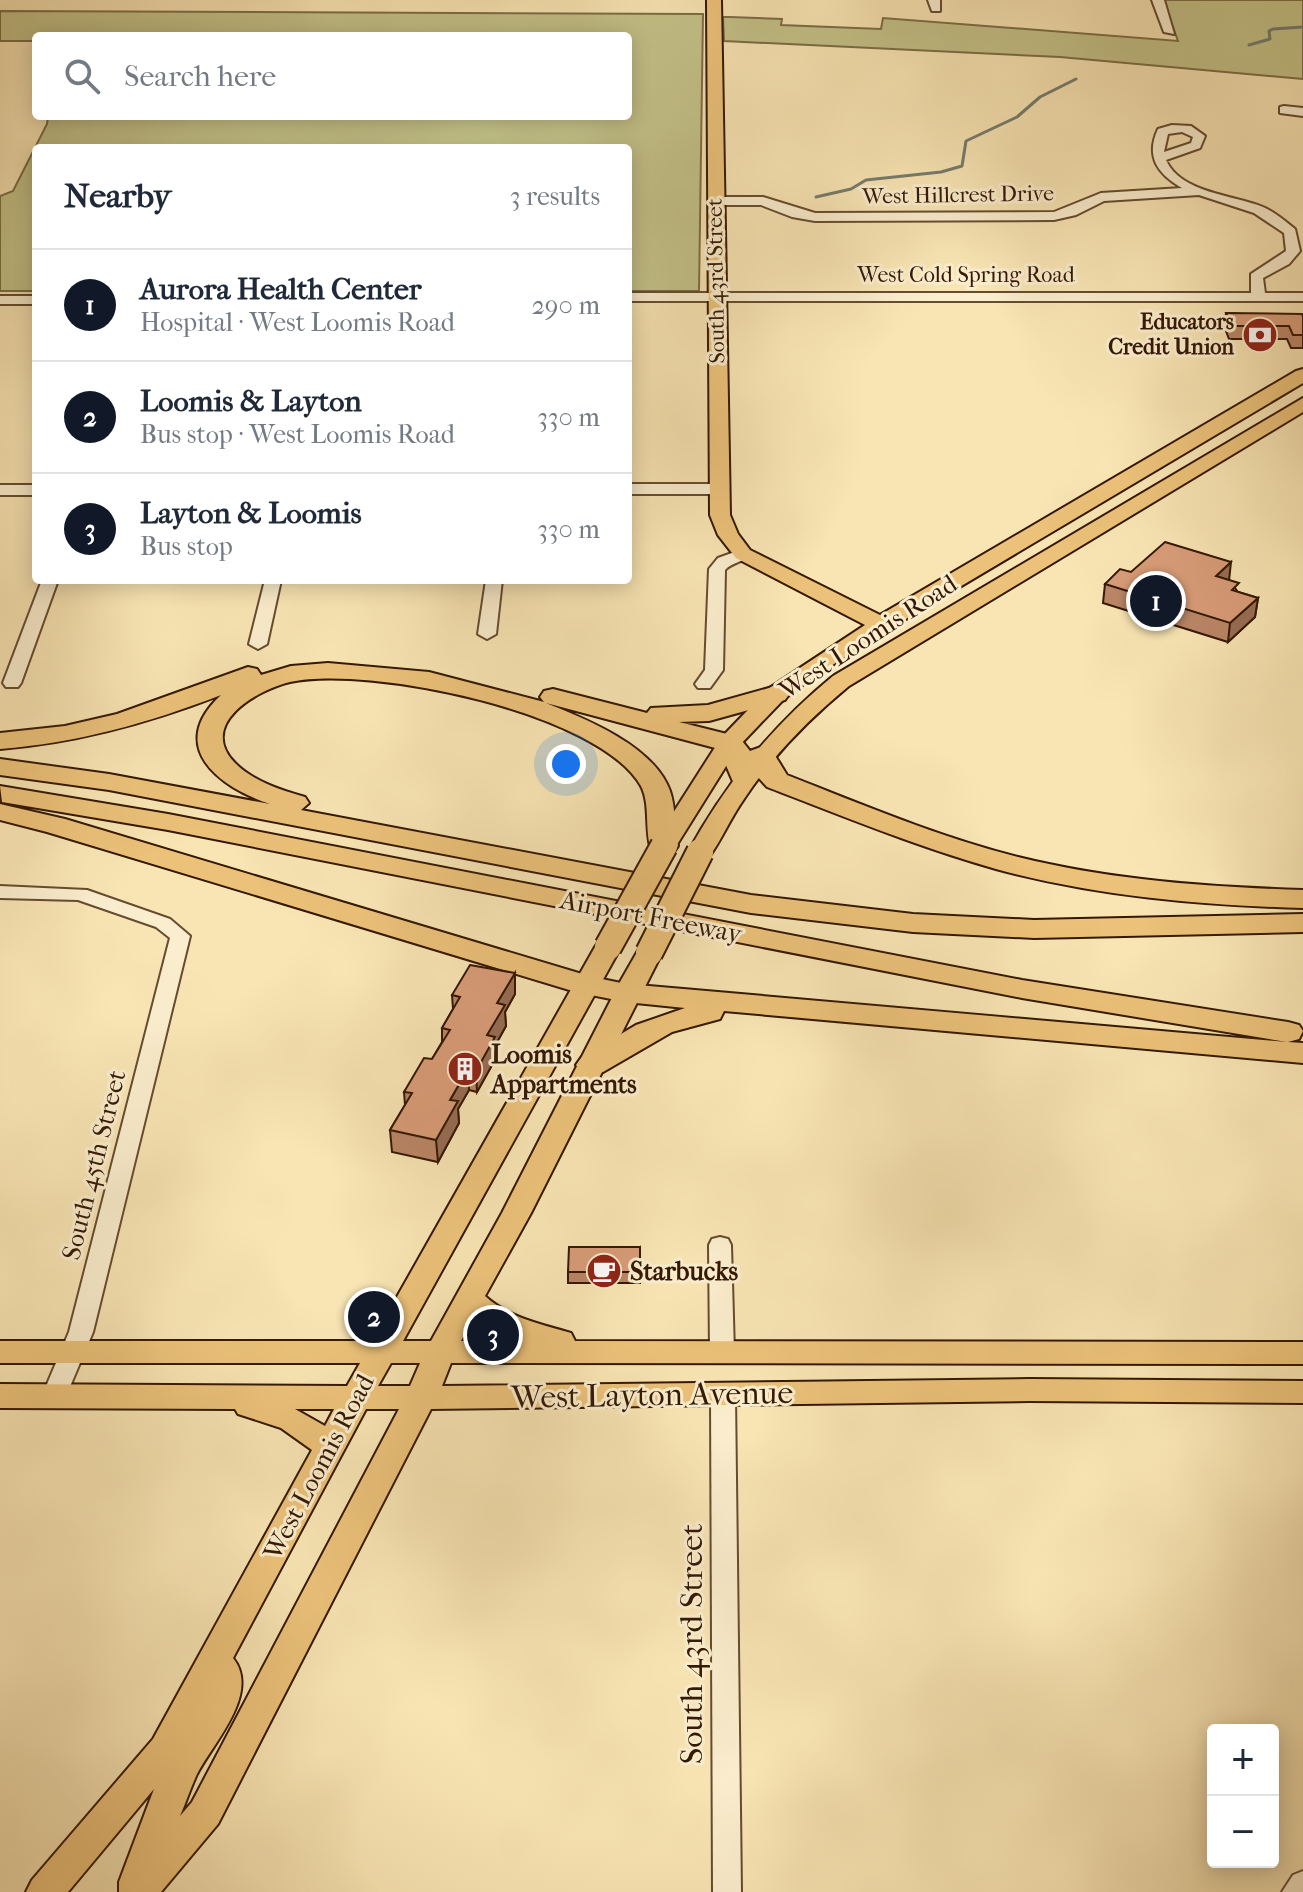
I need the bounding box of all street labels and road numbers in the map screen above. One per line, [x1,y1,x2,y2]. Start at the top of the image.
street label: West Hillcrest Drive [861,180,1054,210]
street label: South 43rd Street [702,198,730,364]
street label: West Cold Spring Road [856,262,1076,288]
street label: West Loomis Road [773,568,963,707]
street label: Airport Freeway [557,884,746,950]
street label: South 45th Street [55,1066,133,1263]
street label: West Loomis Road [257,1368,381,1566]
street label: West Layton Avenue [510,1374,794,1416]
street label: South 43rd Street [673,1523,710,1764]

